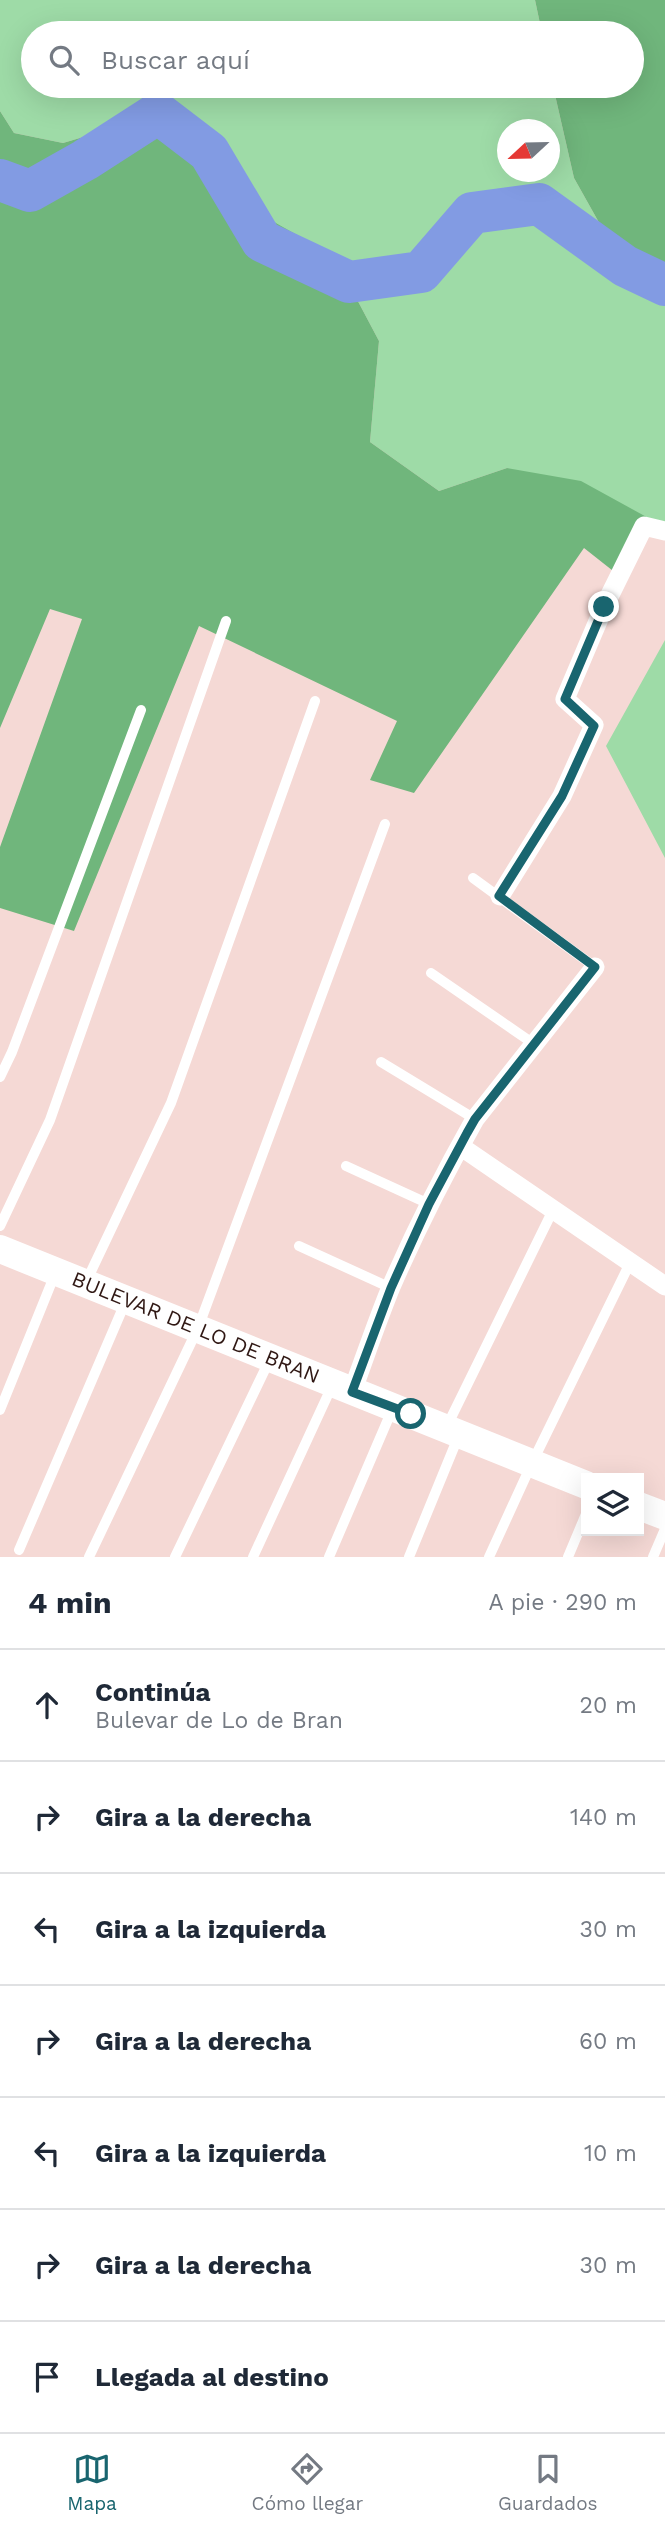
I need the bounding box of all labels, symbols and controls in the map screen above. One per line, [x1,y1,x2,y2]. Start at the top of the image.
search box [21,21,644,98]
icon: search [45,41,83,79]
text: Buscar aquí [101,45,250,75]
north arrow [497,119,560,182]
route end [588,591,619,622]
street label: BULEVAR DE LO DE BRAN [68,1266,324,1388]
route start [395,1398,426,1429]
map controls [581,1473,644,1536]
button: layers [581,1473,644,1536]
text: 4 min [28,1585,112,1620]
text: A pie · 290 m [489,1589,637,1616]
text: Continúa [95,1677,211,1707]
icon: ahead [28,1686,66,1724]
text: 20 m [580,1692,637,1719]
text: Bulevar de Lo de Bran [95,1707,343,1734]
icon: right [28,1798,66,1836]
text: Gira a la derecha [95,1802,311,1832]
text: 140 m [570,1804,637,1831]
icon: left [28,1910,66,1948]
text: Gira a la izquierda [95,1914,326,1944]
text: 30 m [580,1916,637,1943]
icon: right [28,2022,66,2060]
text: Gira a la derecha [95,2026,311,2056]
text: 60 m [579,2028,637,2055]
icon: left [28,2134,66,2172]
text: Gira a la izquierda [95,2138,326,2168]
text: 10 m [584,2140,637,2167]
icon: right [28,2246,66,2284]
text: Gira a la derecha [95,2250,311,2280]
text: 30 m [580,2252,637,2279]
icon: arrive [28,2358,66,2396]
text: Llegada al destino [95,2362,329,2392]
tab: Mapa [67,2450,117,2515]
tab: Cómo llegar [252,2450,363,2515]
tab: Guardados [498,2450,598,2515]

